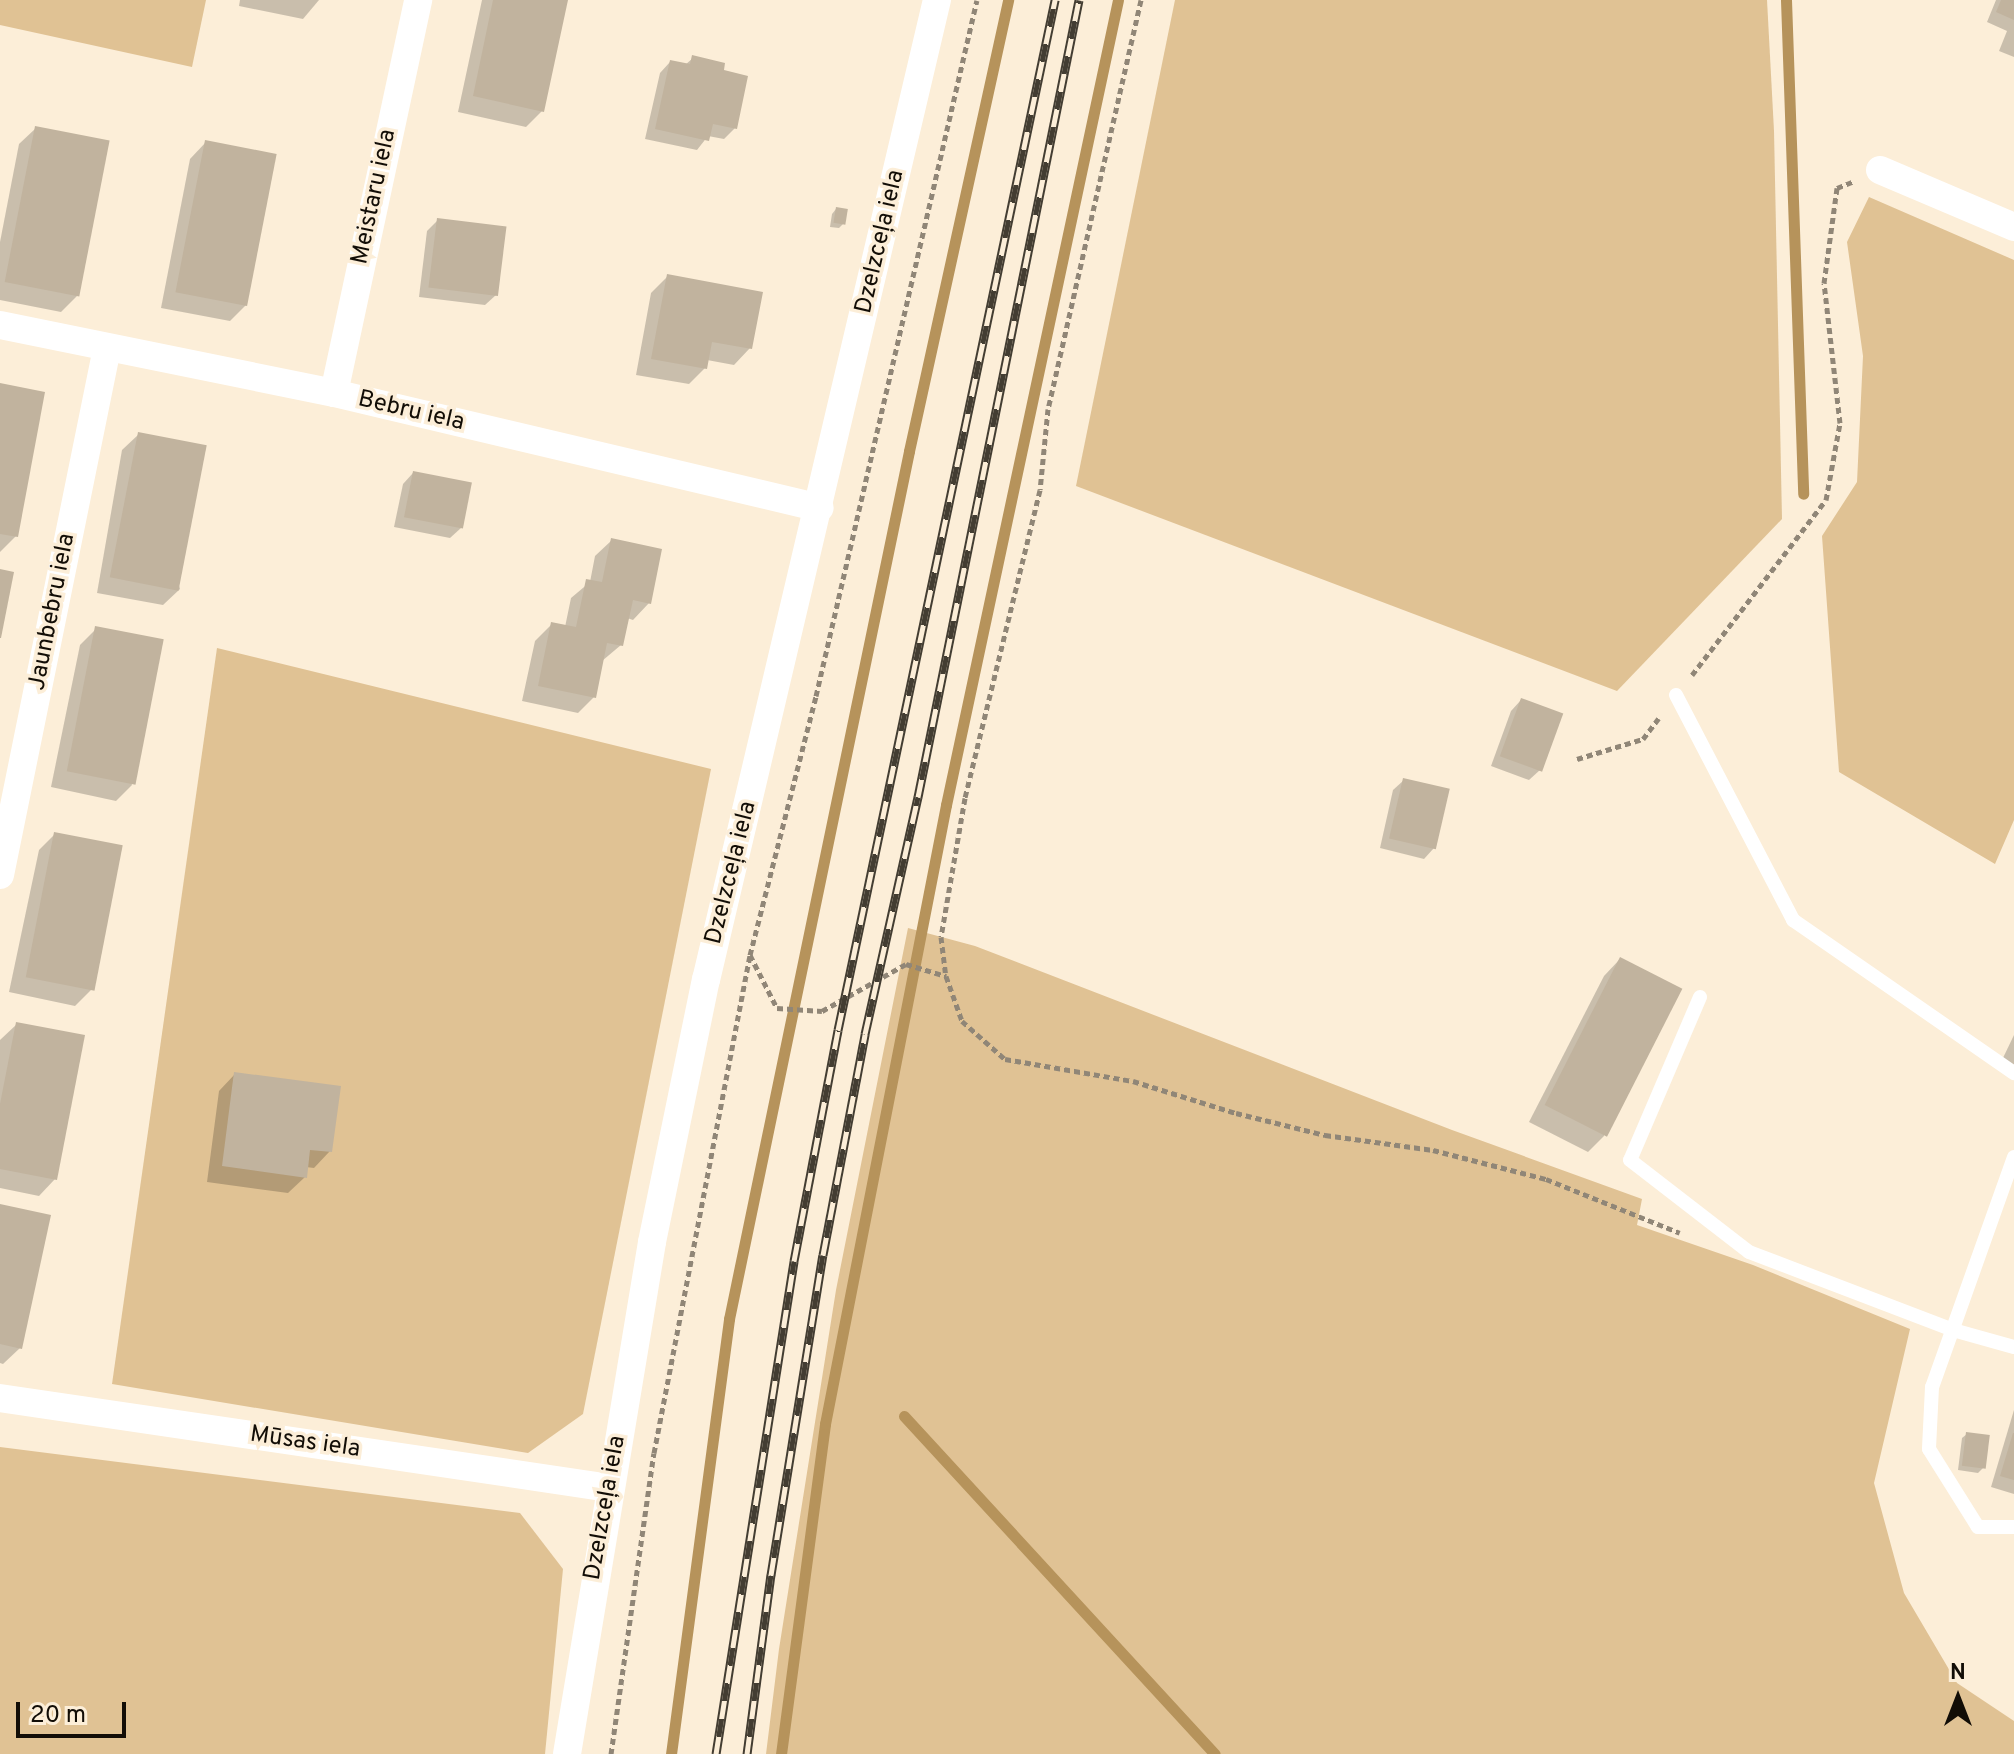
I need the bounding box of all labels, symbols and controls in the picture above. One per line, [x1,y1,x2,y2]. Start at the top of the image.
street label: Meistaru iela [347,127,403,267]
street label: Dzelzceļa iela [850,167,912,317]
street label: Bebru iela [355,386,467,438]
street label: Jaunbebru iela [24,531,82,693]
street label: Dzelzceļa iela [700,798,764,948]
street label: Mūsas iela [248,1421,362,1465]
street label: Dzelzceļa iela [579,1433,633,1583]
north arrow [1918,1658,1998,1738]
text: N [1950,1660,1966,1687]
scale bar [20,1686,130,1736]
text: 20 m [30,1701,86,1731]

